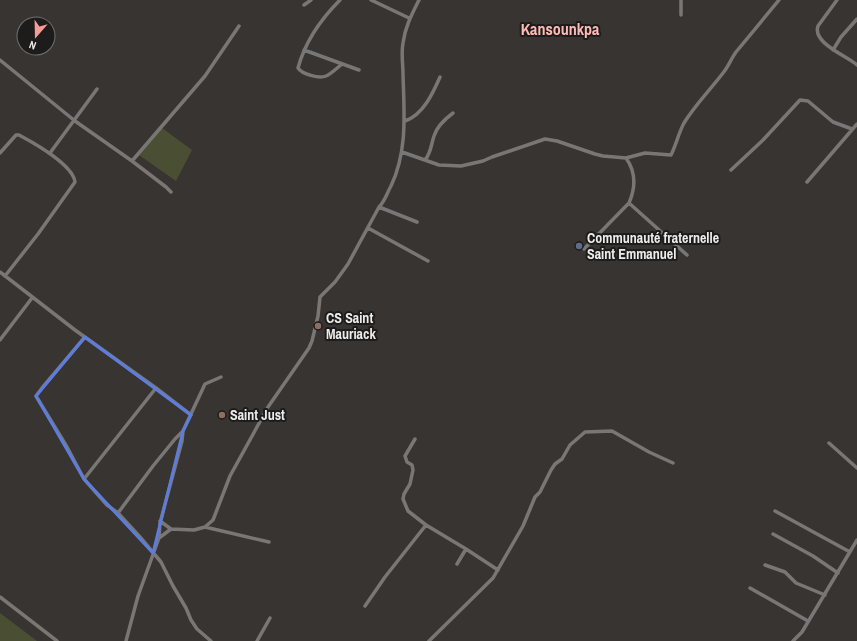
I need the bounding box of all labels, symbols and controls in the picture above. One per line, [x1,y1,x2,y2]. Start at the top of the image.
north arrow [16,16,56,56]
district label: Kansounkpa [521,18,600,40]
text: N [27,38,38,53]
place label: Communauté fraternelle Saint Emmanuel [587,229,719,263]
marker: Communauté fraternelle Saint Emmanuel [574,241,584,251]
place label: CS Saint Mauriack [326,309,376,343]
marker: CS Saint Mauriack [313,321,323,331]
place label: Saint Just [230,406,285,424]
marker: Saint Just [217,410,227,420]

